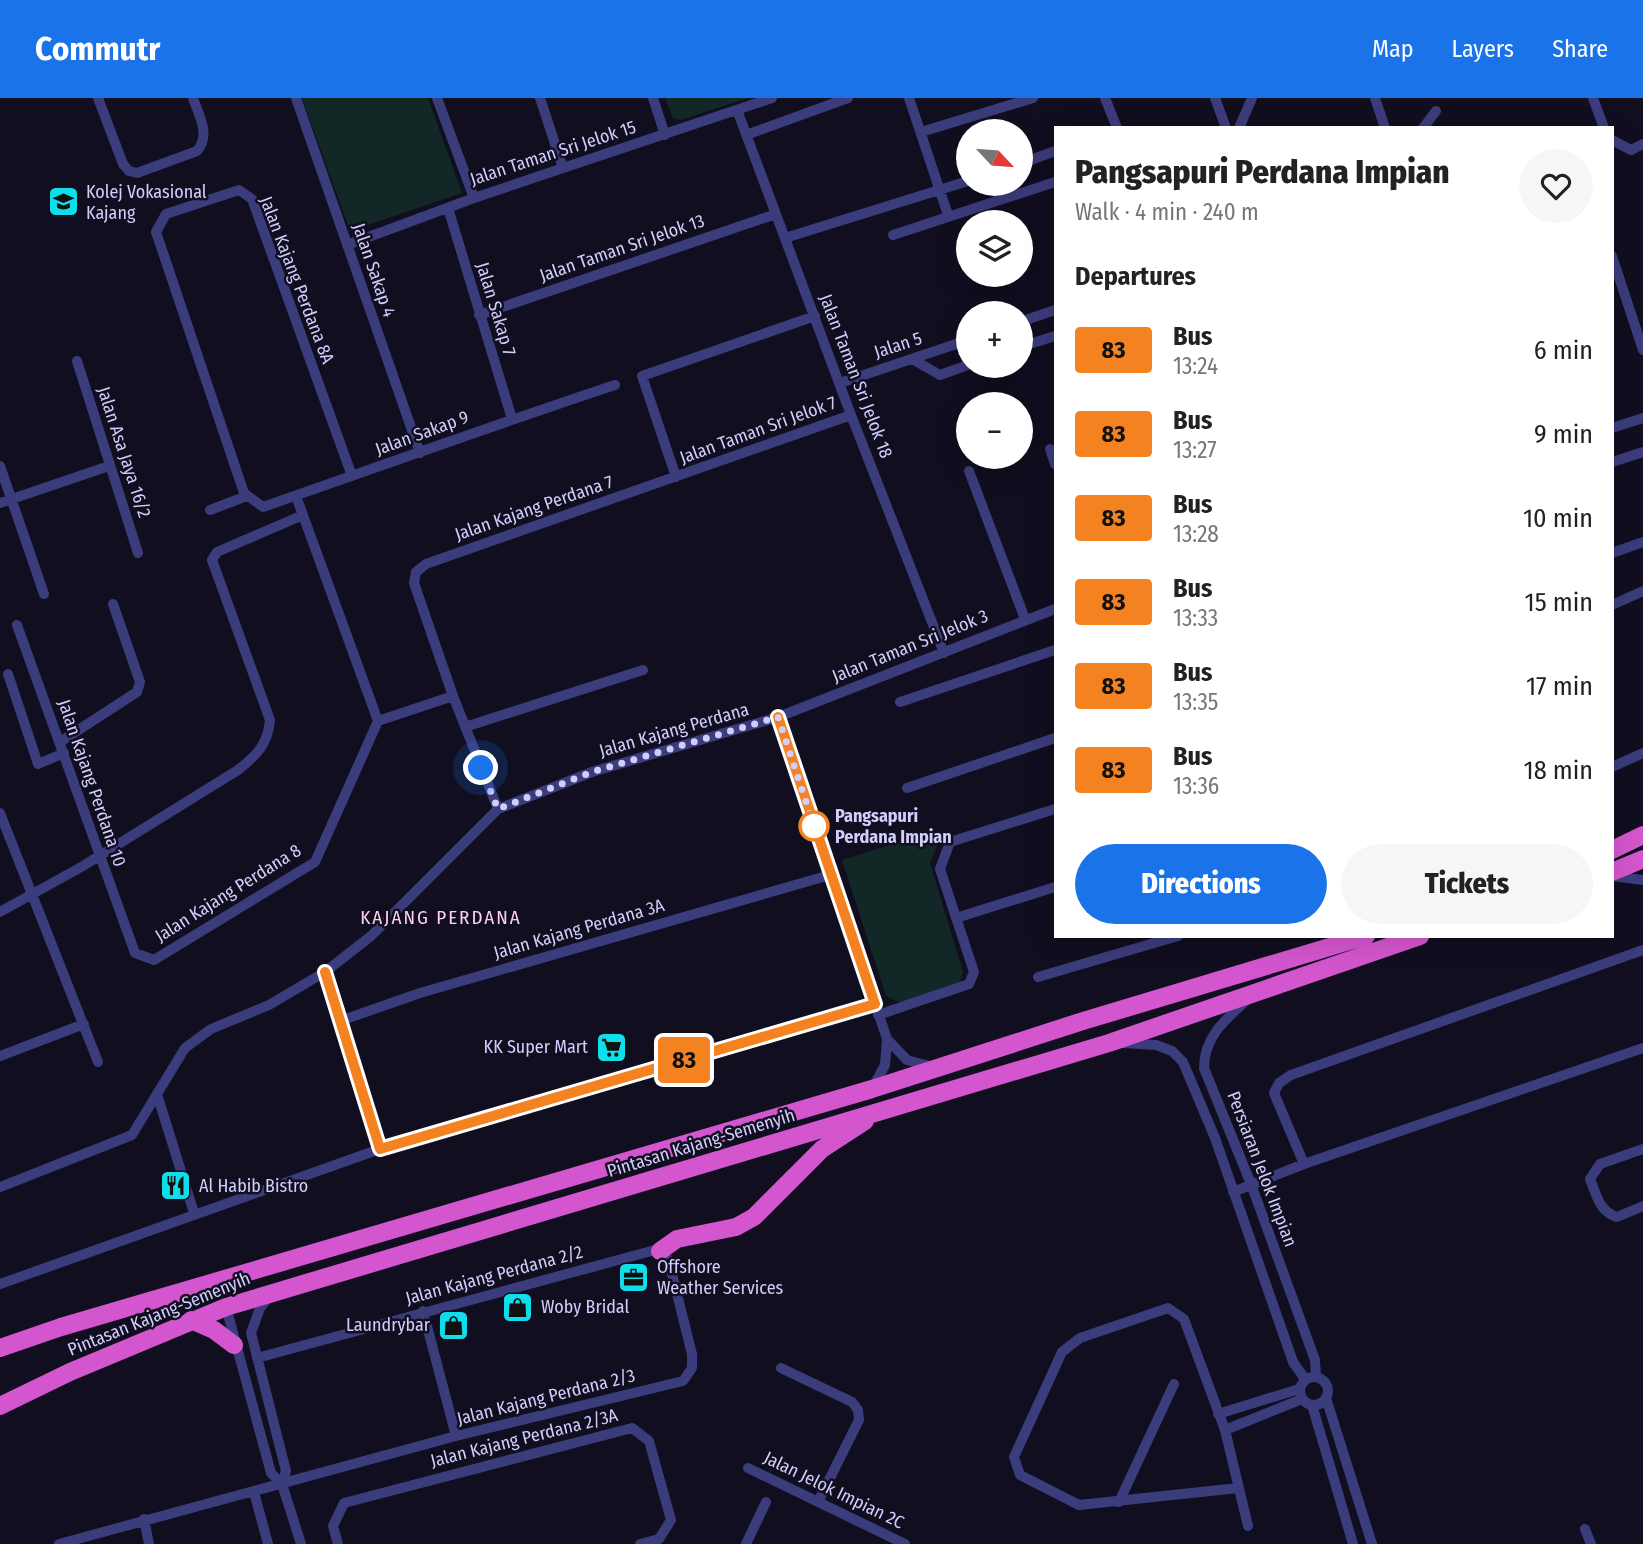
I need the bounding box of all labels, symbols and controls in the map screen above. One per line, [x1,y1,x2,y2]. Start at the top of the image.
text: Commutr [35,29,160,69]
text: Map [1372,35,1414,63]
text: Layers [1452,35,1514,63]
text: Share [1552,35,1608,63]
street label: Jalan Taman Sri Jelok 15 [467,116,639,190]
north arrow [956,119,1032,196]
map controls [956,119,1033,469]
button: heart [1519,149,1593,223]
text: Pangsapuri Perdana Impian [1075,152,1450,192]
place label: Kolej Vokasional Kajang [86,181,207,224]
school or university icon: Kolej Vokasional Kajang [46,185,80,219]
street label: Jalan Kajang Perdana 8A [255,193,339,367]
text: Walk · 4 min · 240 m [1075,198,1259,226]
street label: Jalan Taman Sri Jelok 13 [537,209,707,287]
button: layers [956,210,1033,287]
street label: Jalan Sakap 4 [348,220,400,320]
street label: Jalan Sakap 7 [471,260,521,358]
text: Departures [1075,261,1196,292]
street label: Jalan Taman Sri Jelok 18 [815,291,897,461]
button: + [956,301,1033,378]
text: Bus [1173,321,1212,352]
street label: Jalan 5 [871,327,925,363]
text: 6 min [1534,335,1593,366]
text: 83 [1101,336,1126,364]
text: 13:24 [1173,352,1218,380]
street label: Jalan Asa Jaya 16/2 [92,384,156,520]
street label: Jalan Taman Sri Jelok 7 [677,391,839,469]
button: − [956,392,1033,469]
text: Bus [1173,405,1212,436]
street label: Jalan Sakap 9 [372,406,472,460]
text: 9 min [1534,419,1593,450]
text: 83 [1101,420,1126,448]
text: 13:27 [1173,436,1217,464]
street label: Jalan Kajang Perdana 7 [452,471,616,545]
text: Bus [1173,489,1212,520]
text: 10 min [1523,503,1593,534]
text: 83 [1101,504,1126,532]
text: 13:28 [1173,520,1219,548]
text: Bus [1173,573,1212,604]
text: 15 min [1525,587,1593,618]
text: 83 [1101,588,1126,616]
text: 13:33 [1173,604,1218,632]
street label: Jalan Taman Sri Jelok 3 [829,605,991,687]
text: Bus [1173,657,1212,688]
text: 17 min [1526,671,1593,702]
text: 83 [1101,672,1126,700]
text: 13:35 [1173,688,1218,716]
street label: Jalan Kajang Perdana 10 [53,697,131,869]
street label: Jalan Kajang Perdana [597,698,752,762]
text: Bus [1173,741,1212,772]
your location [463,750,498,785]
text: 18 min [1524,755,1593,786]
text: 83 [1101,756,1126,784]
text: 13:36 [1173,772,1219,800]
place label: Pangsapuri Perdana Impian [835,805,952,848]
marker: Pangsapuri Perdana Impian [799,811,829,841]
street label: Jalan Kajang Perdana 8 [151,839,305,947]
button: Directions [1075,844,1327,924]
button: Tickets [1341,844,1593,924]
street label: Jalan Kajang Perdana 3A [491,894,667,964]
district label: KAJANG PERDANA [360,906,522,929]
supermarket icon: KK Super Mart [594,1030,628,1064]
place label: KK Super Mart [484,1036,588,1058]
line badge: 83 [652,1037,716,1083]
text: 83 [672,1046,696,1074]
street label: Persiaran Jelok Impian [1222,1088,1302,1250]
street label: Pintasan Kajang-Semenyih [605,1104,797,1182]
restaurant icon: Al Habib Bistro [159,1169,193,1203]
place label: Al Habib Bistro [199,1175,308,1197]
street label: Jalan Kajang Perdana 2/2 [403,1241,585,1309]
place label: Offshore Weather Services [657,1256,784,1299]
office icon: Offshore Weather Services [617,1260,651,1294]
street label: Pintasan Kajang-Semenyih [64,1267,254,1361]
shop icon: Woby Bridal [501,1290,535,1324]
place label: Woby Bridal [541,1296,629,1318]
shop icon: Laundrybar [436,1308,470,1342]
place label: Laundrybar [346,1314,431,1336]
street label: Jalan Kajang Perdana 2/3 [455,1364,637,1430]
street label: Jalan Kajang Perdana 2/3A [428,1404,620,1472]
street label: Jalan Jelok Impian 2C [760,1446,908,1534]

